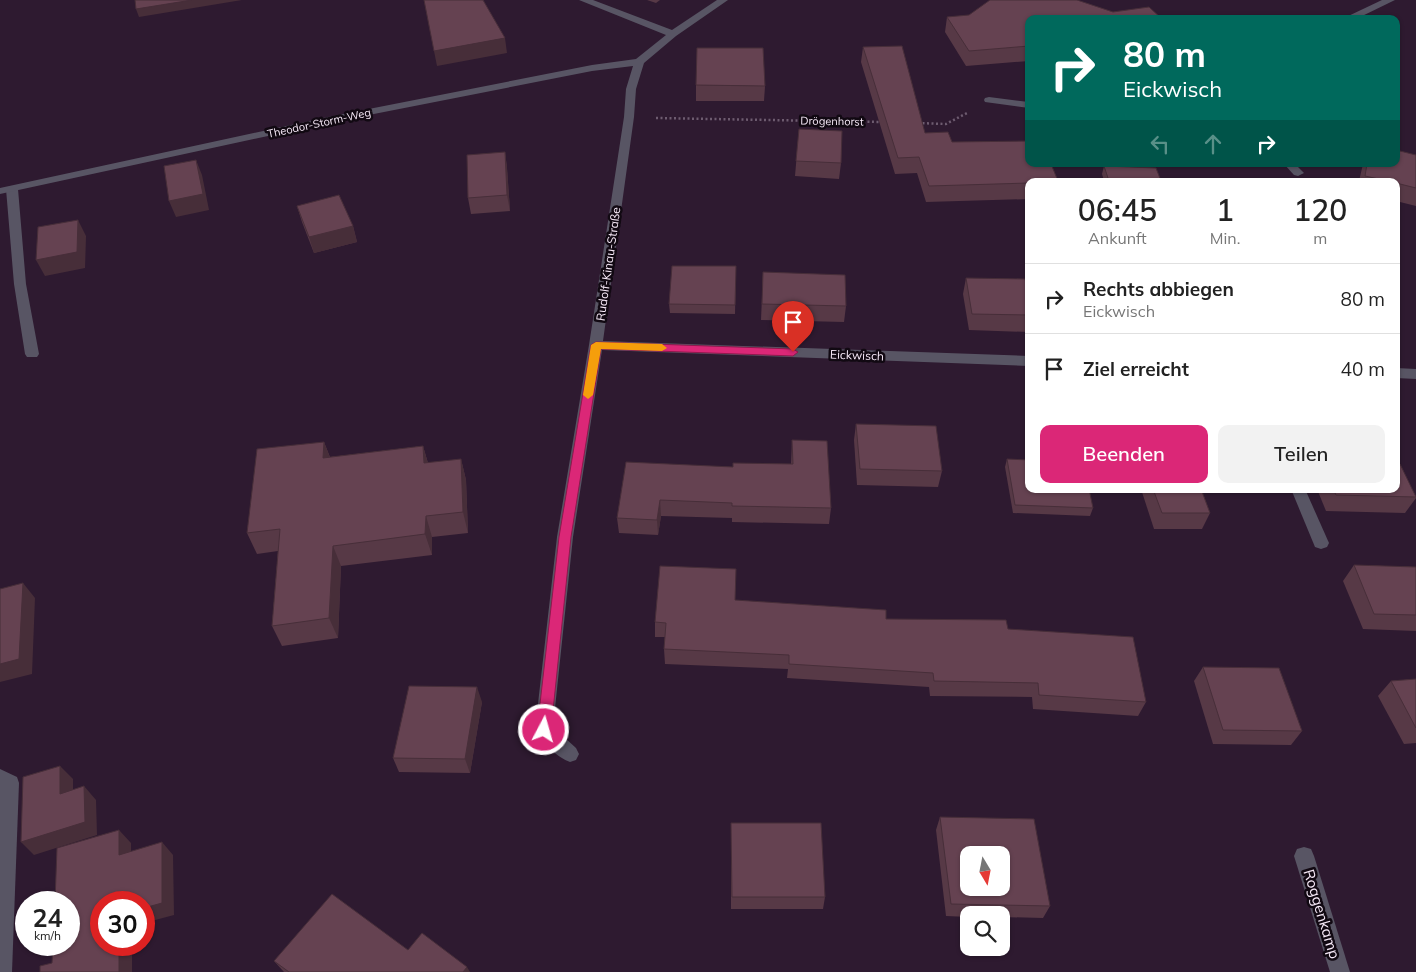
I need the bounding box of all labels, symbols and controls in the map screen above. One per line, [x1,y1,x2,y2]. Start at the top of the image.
text: 80 m [1123,32,1206,76]
icon: right [1040,35,1105,100]
text: Eickwisch [1123,75,1222,103]
street label: Theodor-Storm-Weg [266,105,372,141]
street label: Drögenhorst [800,113,864,129]
icon: left [1146,130,1174,158]
icon: ahead [1199,130,1227,158]
icon: right [1252,130,1280,158]
text: 06:45 [1078,191,1157,229]
text: 1 [1216,191,1234,229]
text: 120 [1293,191,1347,229]
street label: Rudolf-Kinau-Straße [593,206,623,322]
text: Ankunft [1088,228,1147,248]
text: Min. [1210,228,1240,248]
text: m [1313,228,1327,248]
text: Rechts abbiegen [1083,277,1234,301]
icon: right [1040,285,1068,313]
text: 80 m [1341,287,1385,311]
pin [772,301,814,352]
text: Eickwisch [1083,301,1155,321]
icon: arrive [779,308,807,336]
street label: Eickwisch [830,347,884,363]
icon: arrive [1040,355,1068,383]
text: Ziel erreicht [1083,357,1189,381]
text: 40 m [1341,357,1385,381]
button: Beenden [1040,425,1208,483]
button: Teilen [1218,425,1385,483]
position arrow [517,703,569,755]
north arrow [960,846,1010,896]
map controls [960,846,1010,956]
street label: Roggenkamp [1299,867,1345,961]
speed limit sign: 30 [90,891,155,956]
text: 24 [32,902,63,933]
button: search [960,906,1010,956]
text: km/h [34,928,61,943]

